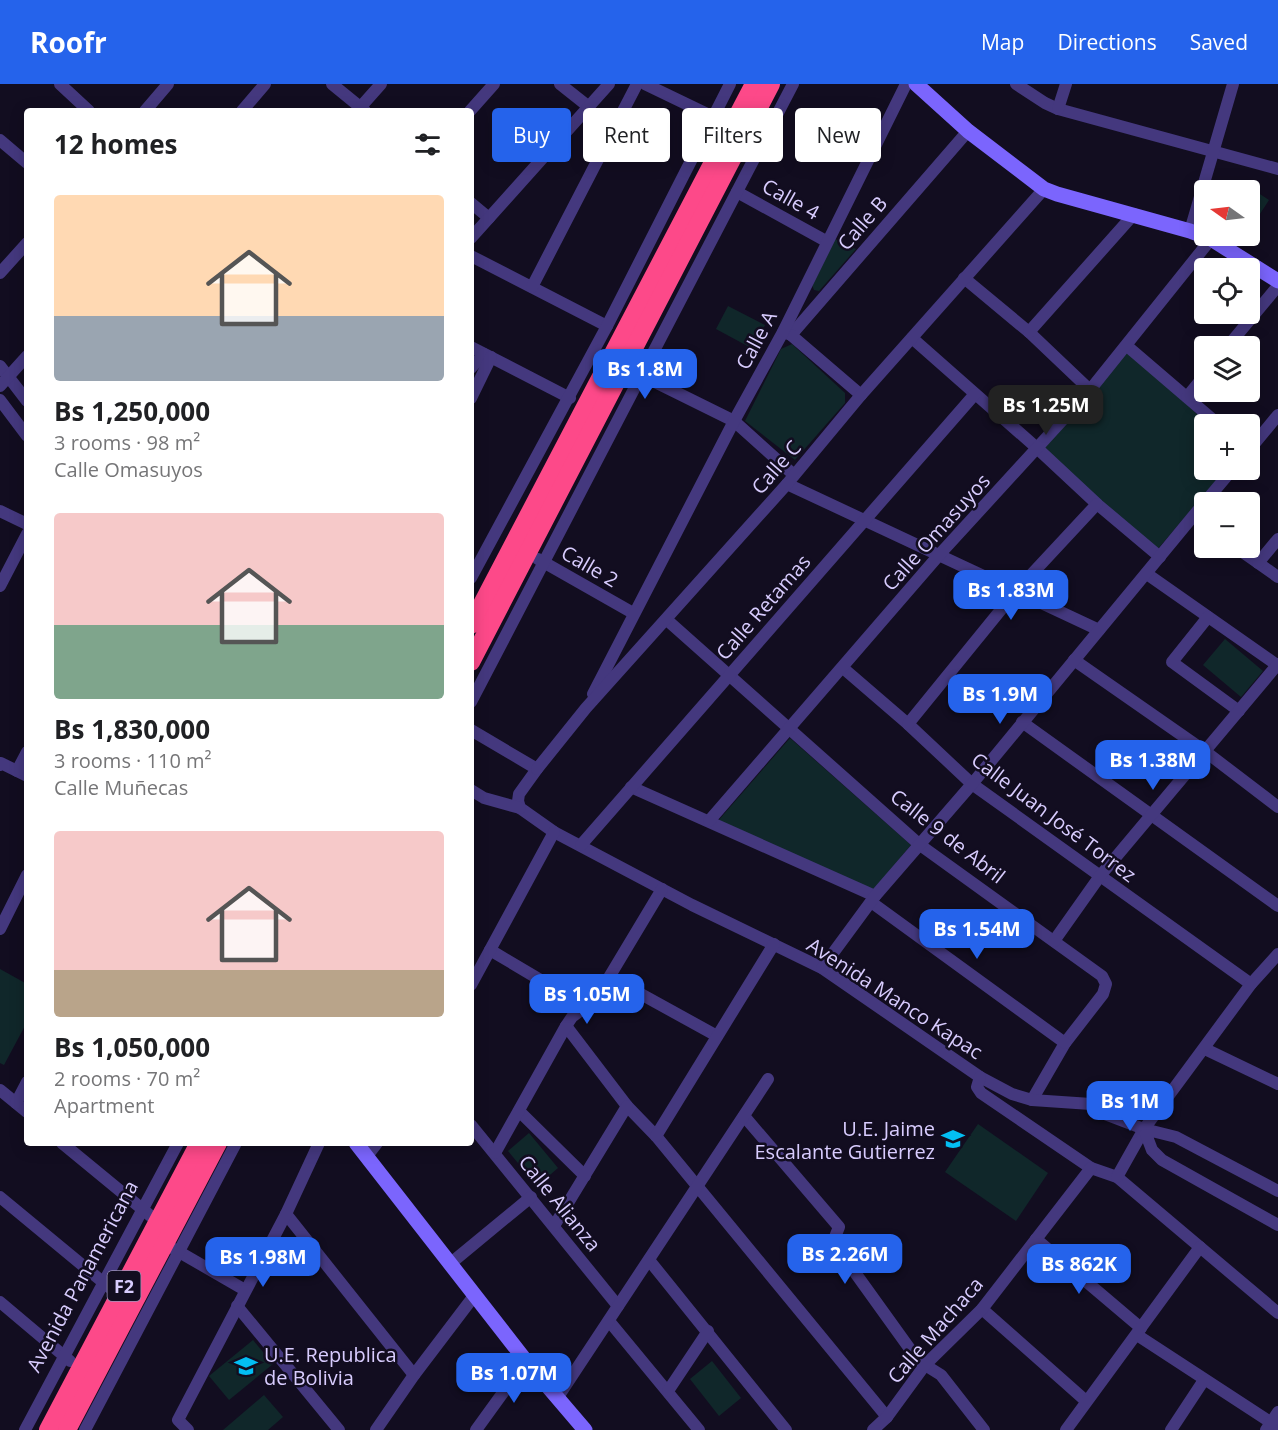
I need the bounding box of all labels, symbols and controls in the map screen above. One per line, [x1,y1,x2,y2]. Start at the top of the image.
text: Roofr [30,23,107,61]
text: Map [981,28,1024,56]
text: Directions [1057,28,1157,56]
text: Saved [1190,28,1248,56]
chip: Buy [492,108,571,162]
chip: Rent [583,108,670,162]
chip: Filters [682,108,783,162]
chip: New [795,108,881,162]
text: 12 homes [54,126,178,162]
icon: filters [411,128,444,161]
street label: Calle 4 [757,172,825,226]
north arrow [1194,180,1260,246]
map controls [1194,180,1260,558]
street label: Calle B [831,190,893,256]
icon: home [195,234,303,342]
button: locate [1194,258,1260,324]
street label: Calle A [729,306,783,374]
button: layers [1194,336,1260,402]
pin: Bs 1.8M [590,349,700,400]
text: Bs 1.8M [607,355,683,382]
pin: Bs 1.25M [984,385,1108,436]
text: Bs 1.25M [1002,391,1090,418]
text: Bs 1,250,000 [54,393,210,429]
button: + [1194,414,1260,480]
text: 3 rooms · 98 m² [54,429,200,456]
street label: Calle C [745,434,807,500]
text: Calle Omasuyos [54,456,203,483]
street label: Calle Omasuyos [876,468,996,596]
button: − [1194,492,1260,558]
street label: Calle 2 [557,539,623,593]
street label: Calle Retamas [710,549,816,665]
icon: home [195,552,303,660]
pin: Bs 1.83M [949,570,1073,621]
text: Bs 1.83M [967,576,1055,603]
pin: Bs 1.9M [945,674,1055,725]
text: Bs 1.9M [962,680,1038,707]
text: Bs 1,830,000 [54,711,210,747]
pin: Bs 1.38M [1091,740,1215,791]
street label: Calle Juan José Torrez [966,746,1142,888]
text: Bs 1.38M [1109,746,1197,773]
text: 3 rooms · 110 m² [54,747,212,774]
text: Calle Muñecas [54,774,188,801]
street label: Calle 9 de Abril [885,783,1011,889]
icon: home [195,870,303,978]
pin: Bs 1.54M [915,909,1039,960]
text: Bs 1.54M [933,915,1021,942]
street label: Avenida Manco Kapac [802,931,988,1065]
pin: Bs 1.05M [525,974,649,1025]
text: Bs 1.05M [543,980,631,1007]
text: Bs 1,050,000 [54,1029,210,1065]
text: 2 rooms · 70 m² [54,1065,200,1092]
pin: Bs 1M [1088,1081,1172,1132]
text: Bs 1M [1101,1087,1159,1114]
text: Apartment [54,1092,154,1119]
place label: U.E. Jaime Escalante Gutierrez [755,1115,935,1165]
school or university icon: U.E. Jaime Escalante Gutierrez [940,1126,966,1152]
street label: Calle Alianza [513,1149,607,1257]
street label: Avenida Panamericana [20,1175,144,1377]
pin: Bs 2.26M [783,1234,907,1285]
pin: Bs 1.98M [201,1237,325,1288]
text: Bs 2.26M [801,1240,889,1267]
text: Bs 1.98M [219,1243,307,1270]
pin: Bs 862K [1024,1244,1134,1295]
text: Bs 862K [1041,1250,1117,1277]
road number: F2 [108,1271,140,1301]
street label: Calle Machaca [881,1271,989,1389]
place label: U.E. Republica de Bolivia [264,1341,397,1391]
school or university icon: U.E. Republica de Bolivia [233,1353,259,1379]
pin: Bs 1.07M [452,1353,576,1404]
text: Bs 1.07M [470,1359,558,1386]

